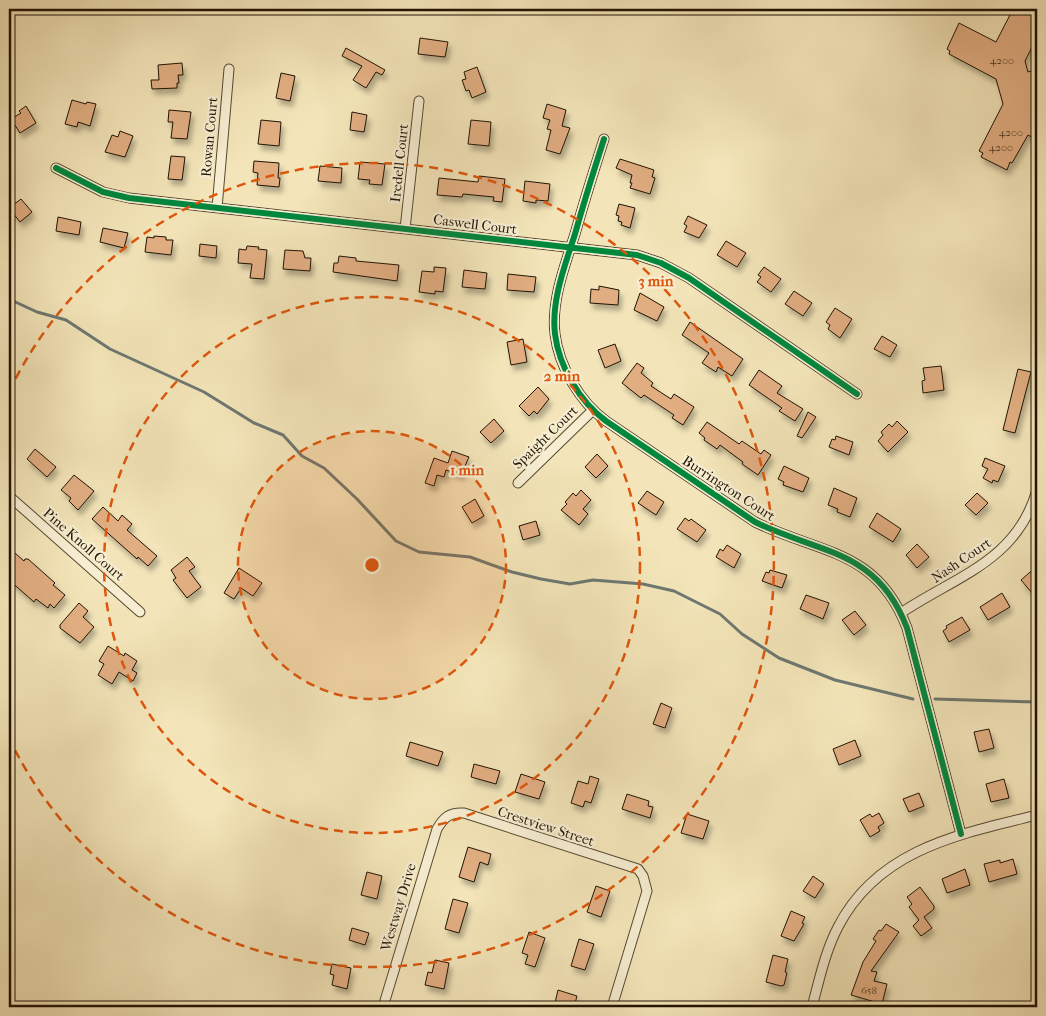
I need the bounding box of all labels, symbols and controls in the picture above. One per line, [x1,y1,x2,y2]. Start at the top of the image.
house number: 4200 [990,54,1014,67]
street label: Rowan Court [198,96,221,178]
street label: Iredell Court [387,123,412,203]
house number: 4200 [999,126,1023,139]
house number: 4200 [989,141,1013,154]
street label: Caswell Court [432,211,518,238]
text: 3 min [639,272,674,290]
text: 2 min [544,367,581,385]
street label: Spaight Court [509,402,581,473]
street label: Burrington Court [679,452,778,525]
text: 1 min [450,461,484,479]
street label: Pine Knoll Court [40,505,128,584]
street label: Nash Court [928,534,994,587]
centre of rings [363,556,381,574]
street label: Crestview Street [495,803,596,850]
street label: Westway Drive [377,861,420,954]
house number: 658 [861,984,877,997]

